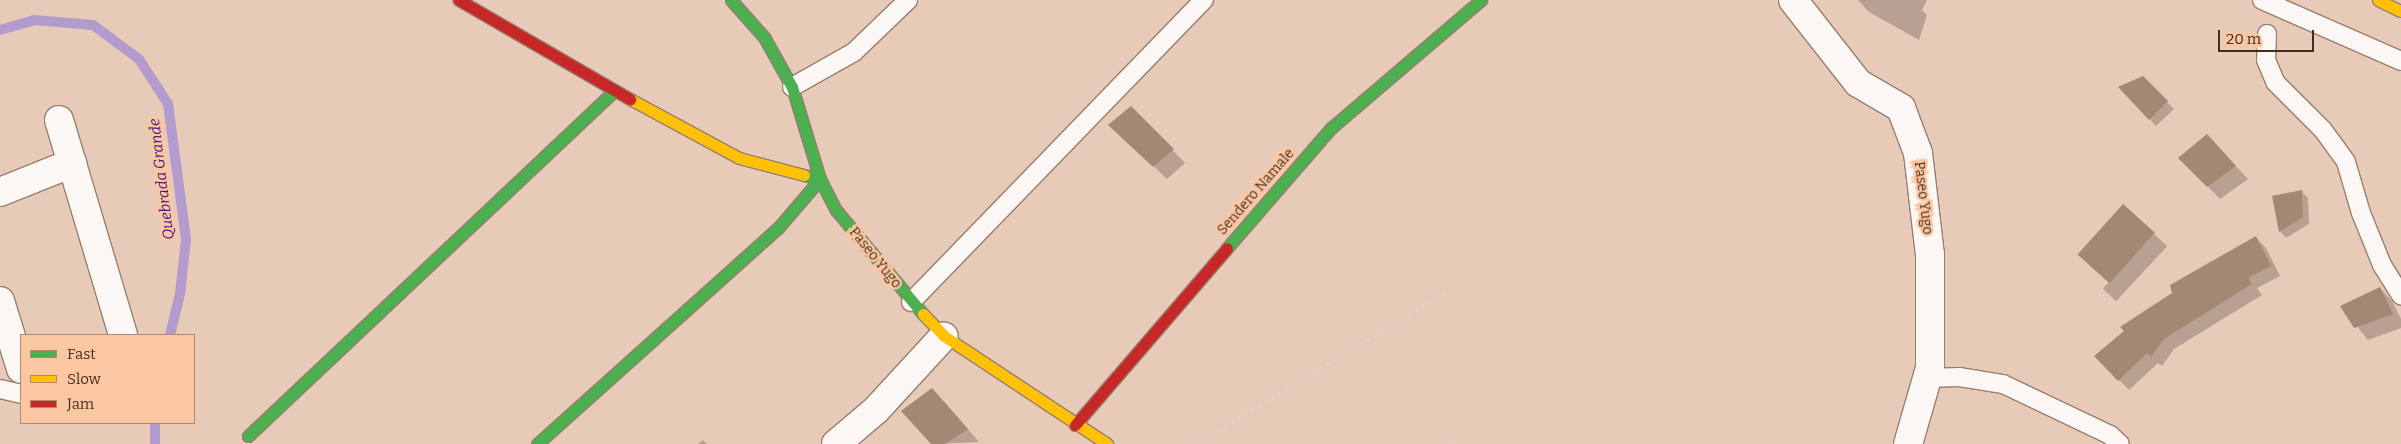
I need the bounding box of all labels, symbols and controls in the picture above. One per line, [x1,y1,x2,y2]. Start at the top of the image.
scale bar [2221,20,2317,52]
text: 20 m [2226,30,2261,48]
water label: Quebrada Grande [146,117,178,241]
street label: Sendero Namale [1214,146,1298,238]
street label: Paseo Yugo [1910,160,1936,236]
street label: Paseo Yugo [845,224,905,292]
legend [20,334,195,424]
text: Fast [67,345,96,363]
text: Slow [67,370,101,388]
text: Jam [67,395,94,413]

